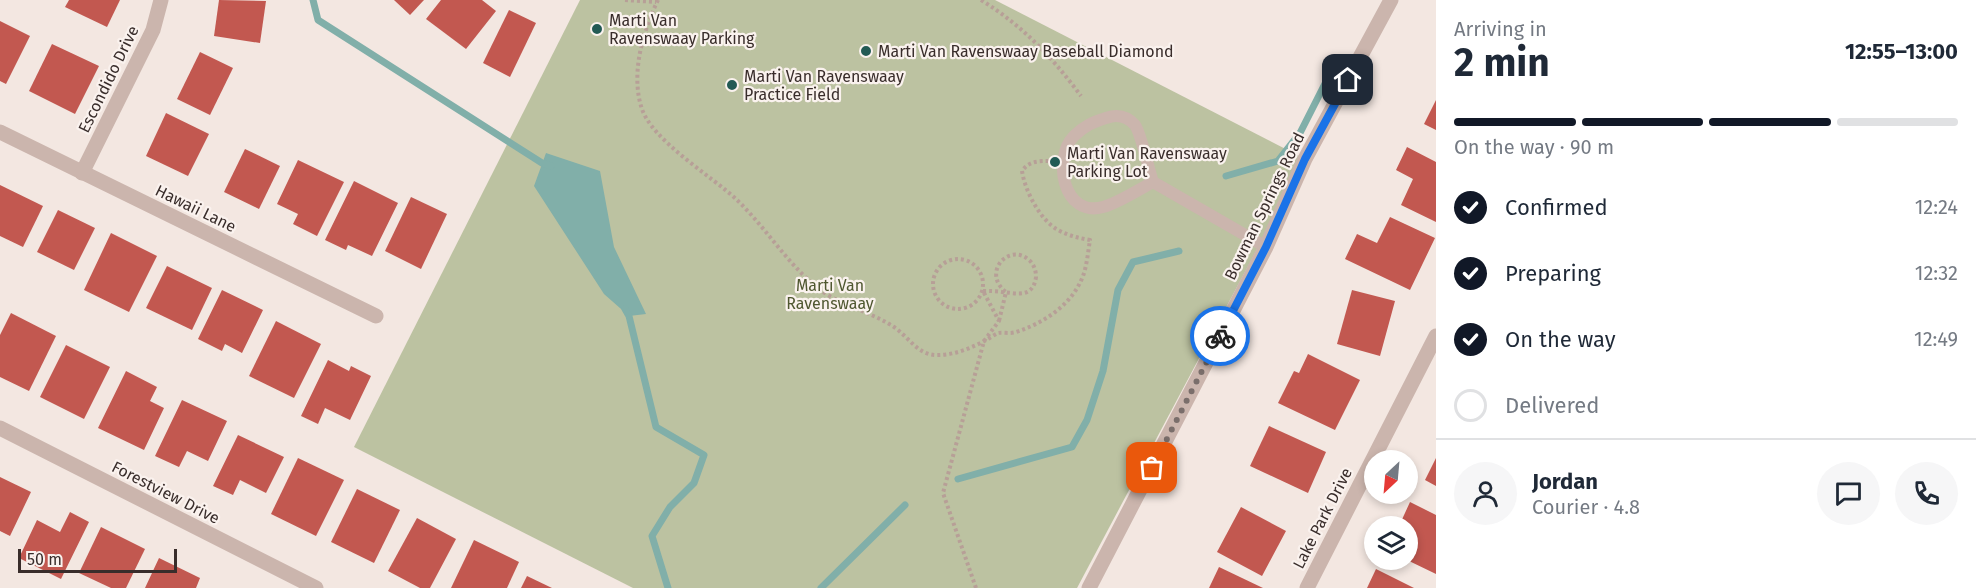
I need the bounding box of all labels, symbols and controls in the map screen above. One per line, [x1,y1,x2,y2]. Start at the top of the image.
place label: Marti Van Ravenswaay Parking [609,11,755,48]
text: Arriving in [1454,17,1547,41]
marker: Marti Van Ravenswaay Parking [590,22,604,36]
street label: Escondido Drive [74,23,143,136]
text: 12:55–13:00 [1845,38,1958,65]
text: 2 min [1454,40,1550,86]
place label: Marti Van Ravenswaay Baseball Diamond [878,42,1174,61]
marker: Marti Van Ravenswaay Baseball Diamond [859,44,873,58]
pin [1322,54,1373,105]
icon: home [1331,63,1364,96]
place label: Marti Van Ravenswaay Practice Field [744,67,904,104]
marker: Marti Van Ravenswaay Practice Field [725,78,739,92]
street label: Bowman Springs Road [1220,129,1308,283]
text: On the way · 90 m [1454,135,1614,159]
place label: Marti Van Ravenswaay Parking Lot [1067,144,1227,181]
marker: Marti Van Ravenswaay Parking Lot [1048,155,1062,169]
street label: Hawaii Lane [152,181,239,236]
icon: check [1454,191,1487,224]
text: Confirmed [1505,194,1608,221]
text: 12:24 [1915,195,1958,219]
icon: check [1454,257,1487,290]
text: Preparing [1505,260,1601,287]
text: 12:32 [1915,261,1958,285]
park label: Marti Van Ravenswaay [786,276,874,313]
courier [1190,306,1250,366]
icon: bike [1204,320,1237,353]
icon: check [1454,323,1487,356]
text: On the way [1505,326,1616,353]
text: 12:49 [1914,327,1958,351]
text: Delivered [1505,392,1600,419]
pin [1126,442,1177,493]
north arrow [1364,450,1418,504]
map controls [1364,450,1418,570]
icon: bag [1135,451,1168,484]
street label: Forestview Drive [109,457,223,528]
button: person [1454,462,1517,525]
button: chat [1817,462,1880,525]
button: phone [1895,462,1958,525]
street label: Lake Park Drive [1289,465,1356,572]
text: Jordan [1532,468,1598,495]
text: Courier · 4.8 [1532,495,1640,519]
button: layers [1364,516,1418,570]
scale bar [18,546,177,574]
text: 50 m [27,550,62,569]

